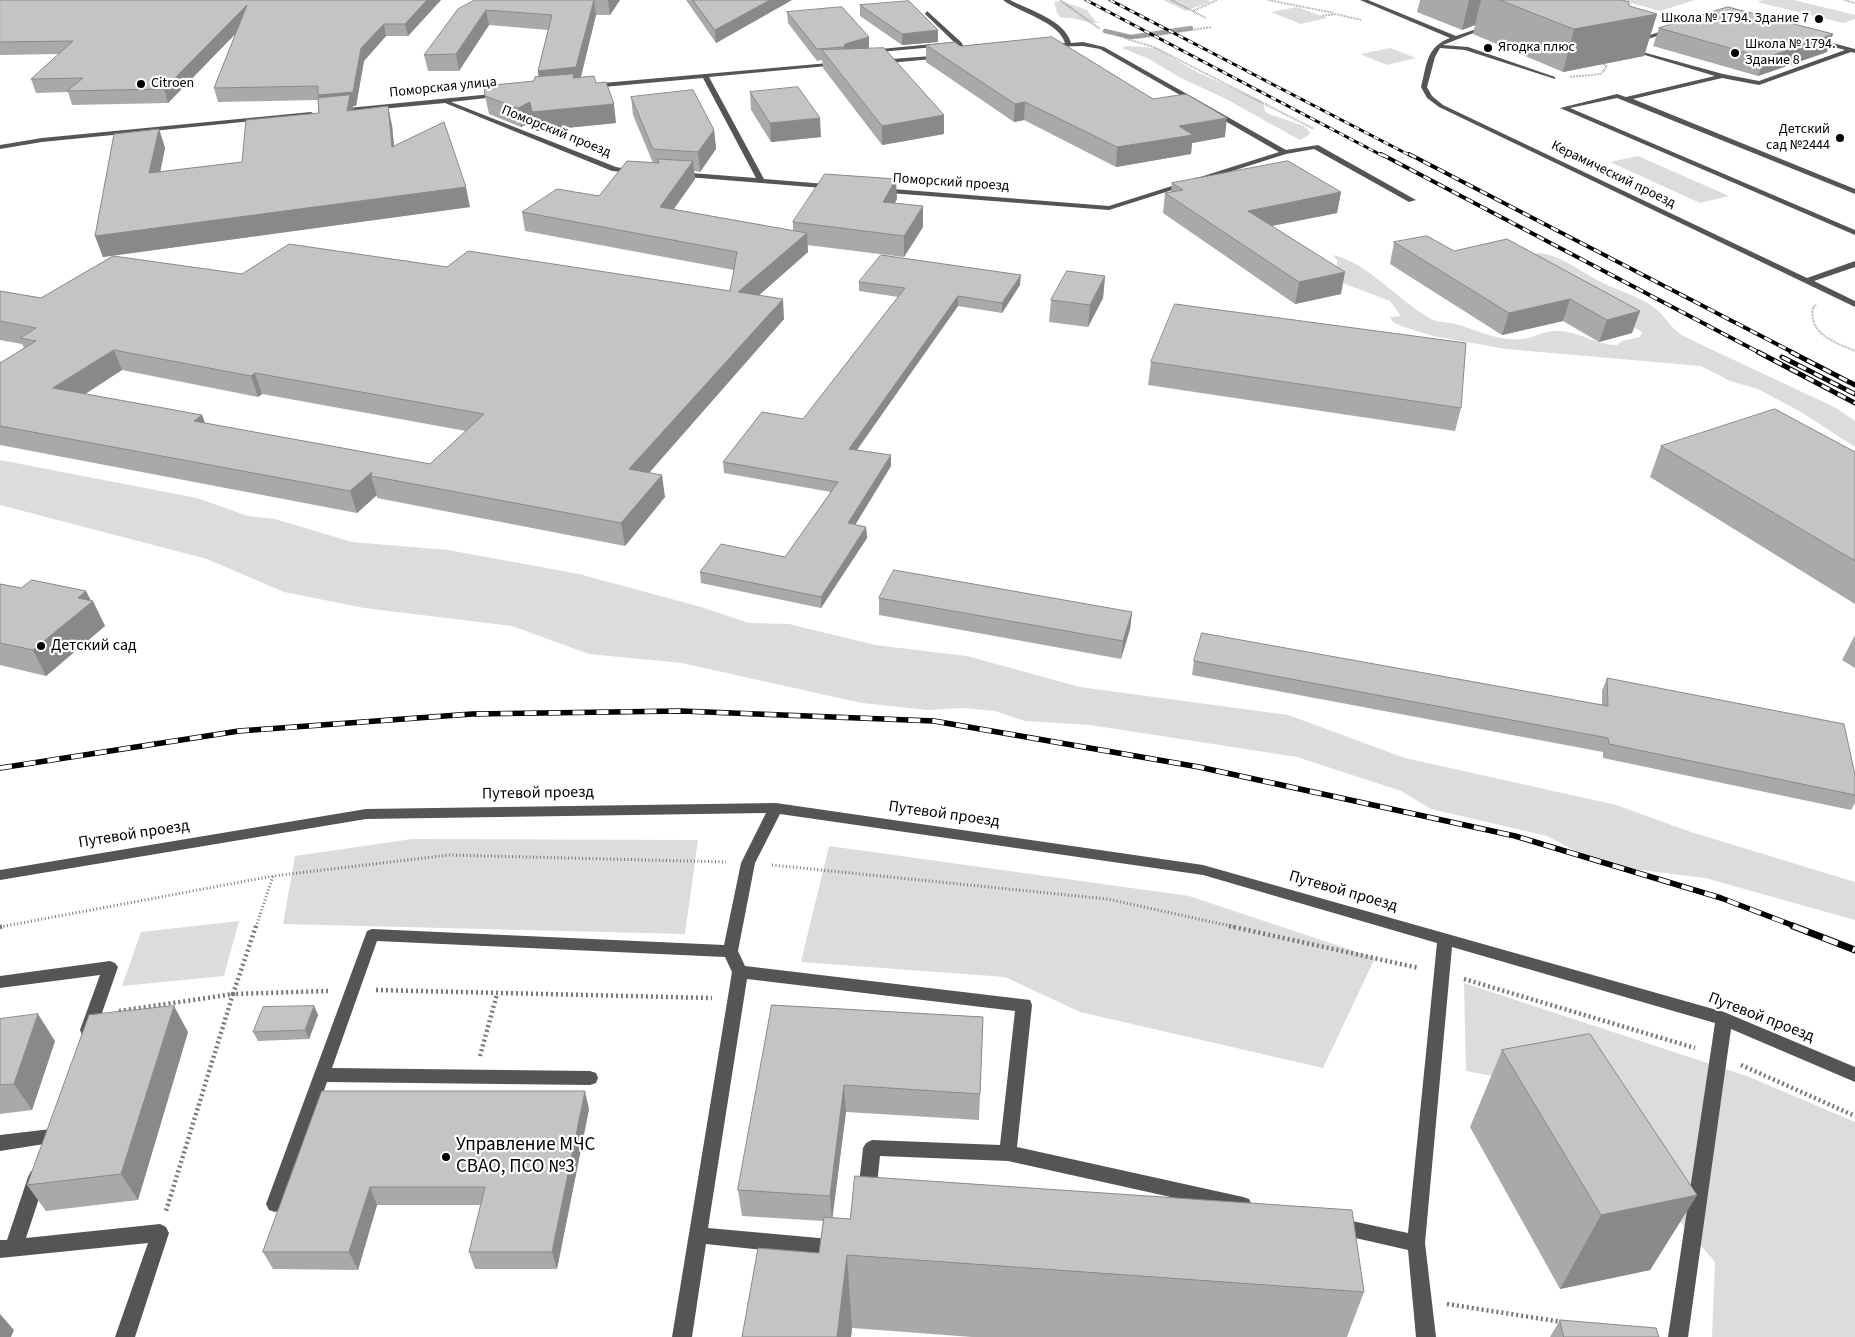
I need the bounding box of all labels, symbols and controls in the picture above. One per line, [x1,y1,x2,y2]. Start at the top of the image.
place label: Школа № 1794. Здание 7 [1661,11,1809,27]
marker: Школа № 1794. Здание 7 [1813,13,1825,25]
place label: Школа № 1794. Здание 8 [1745,37,1835,70]
place label: Ягодка плюс [1498,40,1575,56]
marker: Ягодка плюс [1482,42,1494,54]
marker: Школа № 1794. Здание 8 [1729,47,1741,59]
street label: Поморская улица [389,74,497,102]
place label: Citroen [151,76,194,92]
marker: Citroen [135,78,147,90]
street label: Поморский проезд [499,102,613,162]
place label: Детский сад №2444 [1766,122,1830,154]
marker: Детский сад №2444 [1834,132,1846,144]
street label: Керамический проезд [1548,138,1678,212]
street label: Поморский проезд [892,171,1010,195]
place label: Детский сад [51,636,136,656]
marker: Детский сад [35,640,47,652]
street label: Путевой проезд [482,783,594,805]
street label: Путевой проезд [887,798,1001,832]
street label: Путевой проезд [77,817,191,853]
street label: Путевой проезд [1286,867,1400,917]
street label: Путевой проезд [1705,989,1817,1047]
place label: Управление МЧС СВАО, ПСО №3 [456,1135,595,1179]
marker: Управление МЧС СВАО, ПСО №3 [440,1151,452,1163]

